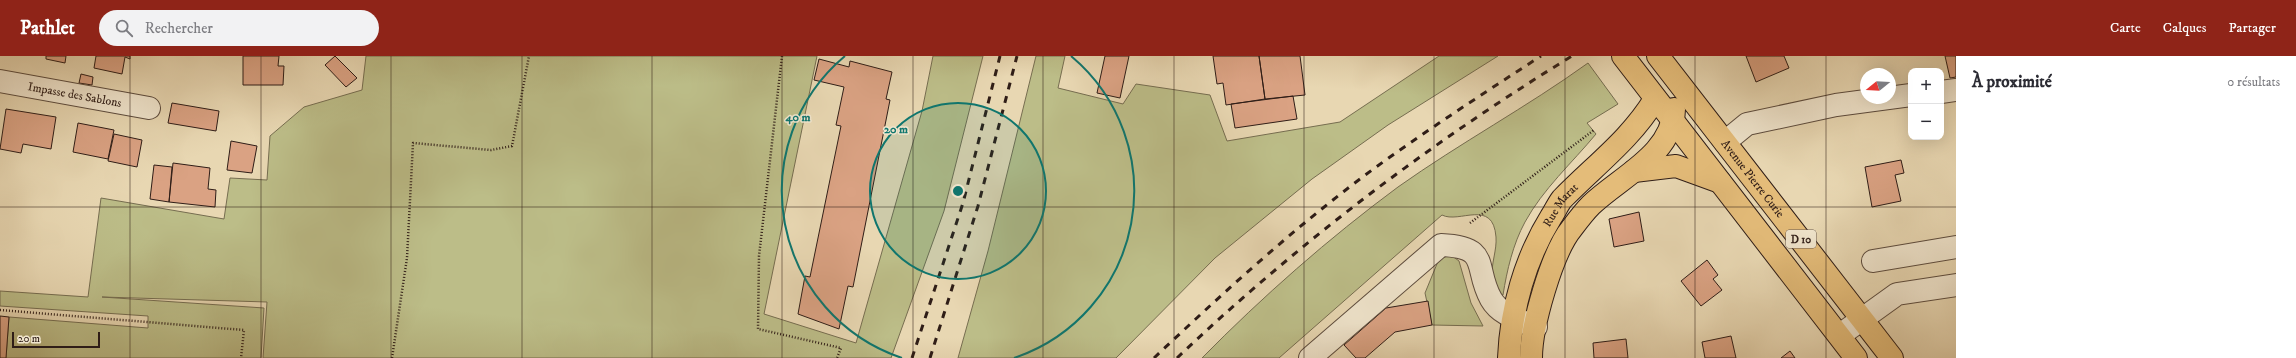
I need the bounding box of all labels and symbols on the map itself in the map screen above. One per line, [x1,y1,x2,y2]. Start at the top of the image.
north arrow [1860,68,1896,104]
street label: Impasse des Sablons [27,79,123,111]
text: 40 m [785,110,810,125]
text: 20 m [884,122,908,137]
street label: Avenue Pierre Curie [1718,137,1788,221]
street label: Rue Marat [1540,180,1582,230]
centre of rings [951,184,965,198]
road number: D 10 [1786,230,1816,248]
scale bar [12,330,100,349]

